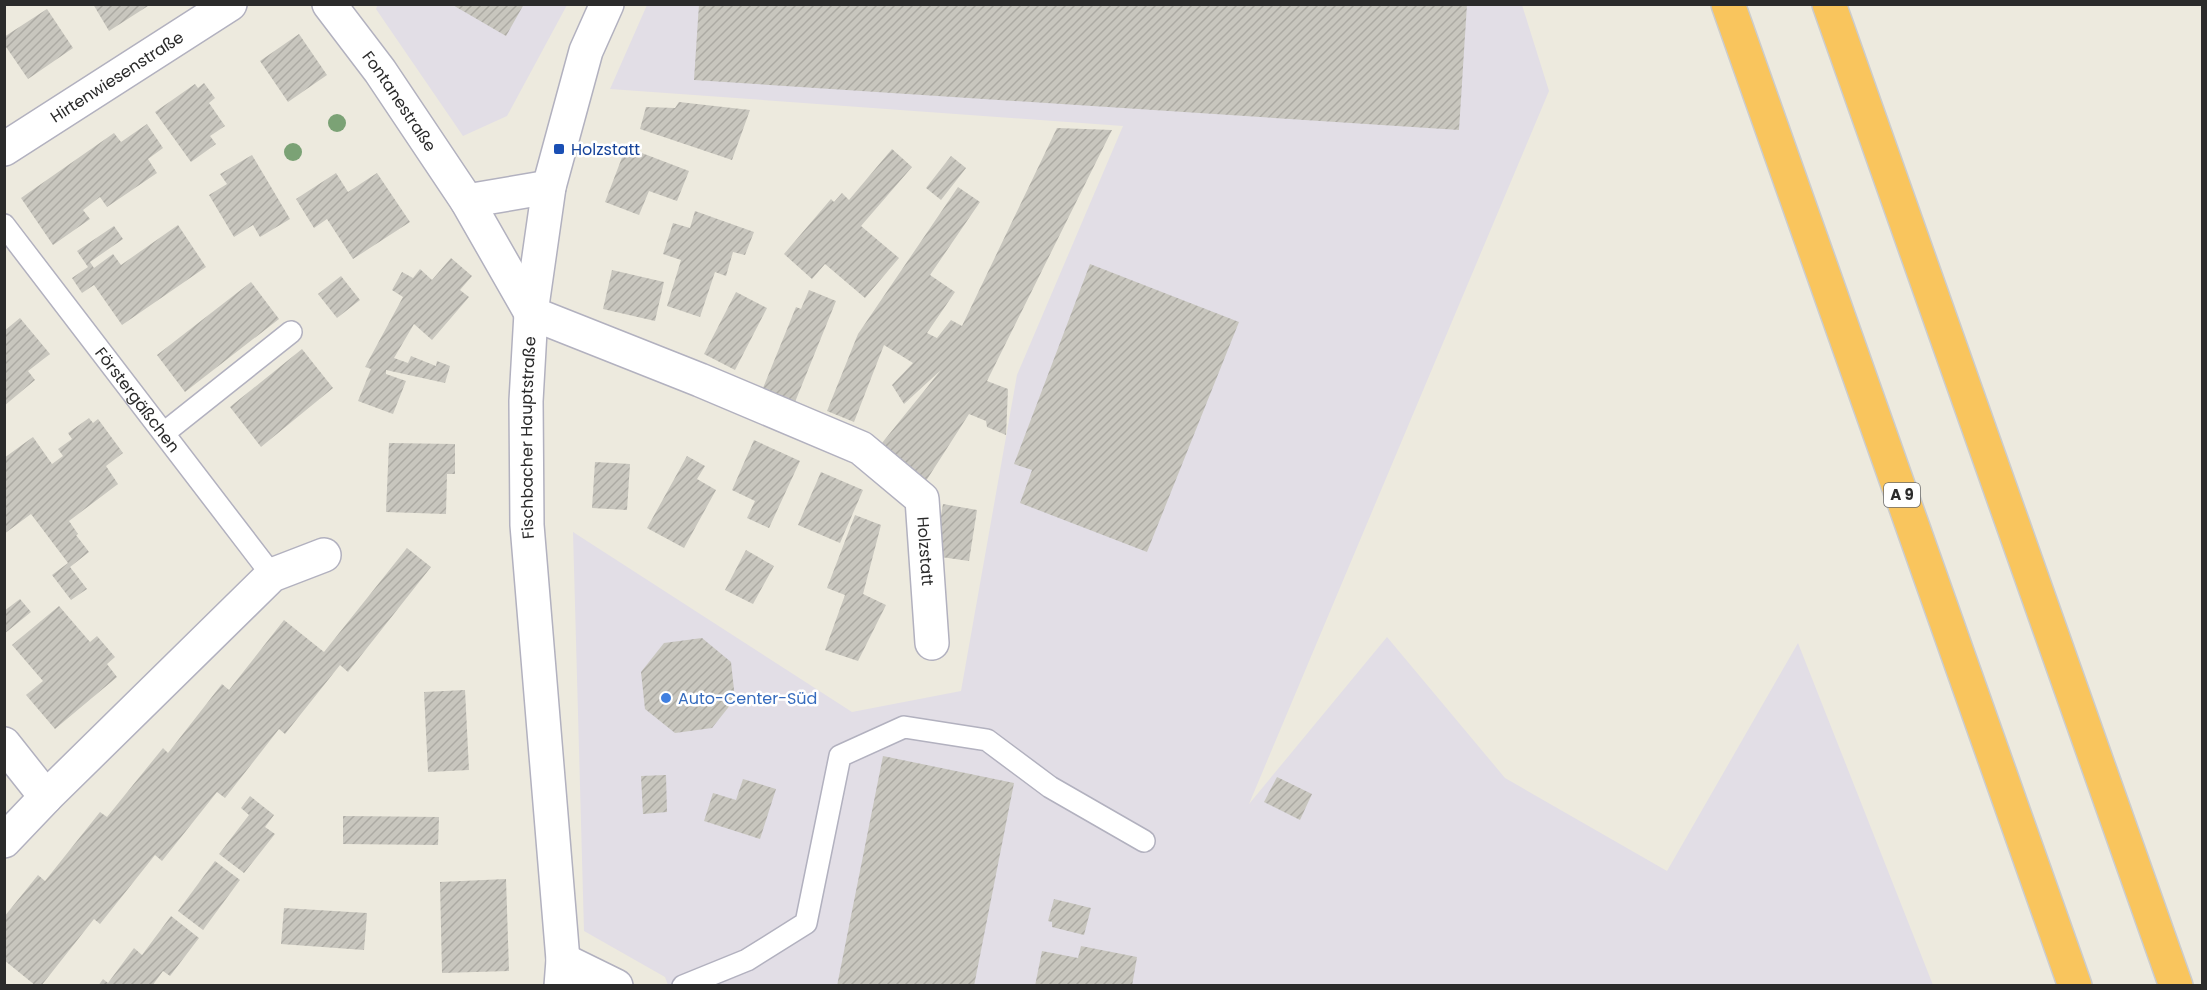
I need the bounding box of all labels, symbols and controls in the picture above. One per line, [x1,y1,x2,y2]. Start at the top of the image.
street label: Hirtenwiesenstraße [46,26,188,128]
street label: Fontanestraße [357,46,442,156]
place label: Holzstatt [571,138,640,161]
marker: Holzstatt [552,142,566,156]
street label: Fischbacher Hauptstraße [515,336,542,540]
street label: Förstergäßchen [90,343,185,457]
road number: A 9 [1884,483,1920,507]
street label: Holzstatt [911,516,939,587]
place label: Auto-Center-Süd [678,687,817,710]
marker: Auto-Center-Süd [659,691,673,705]

